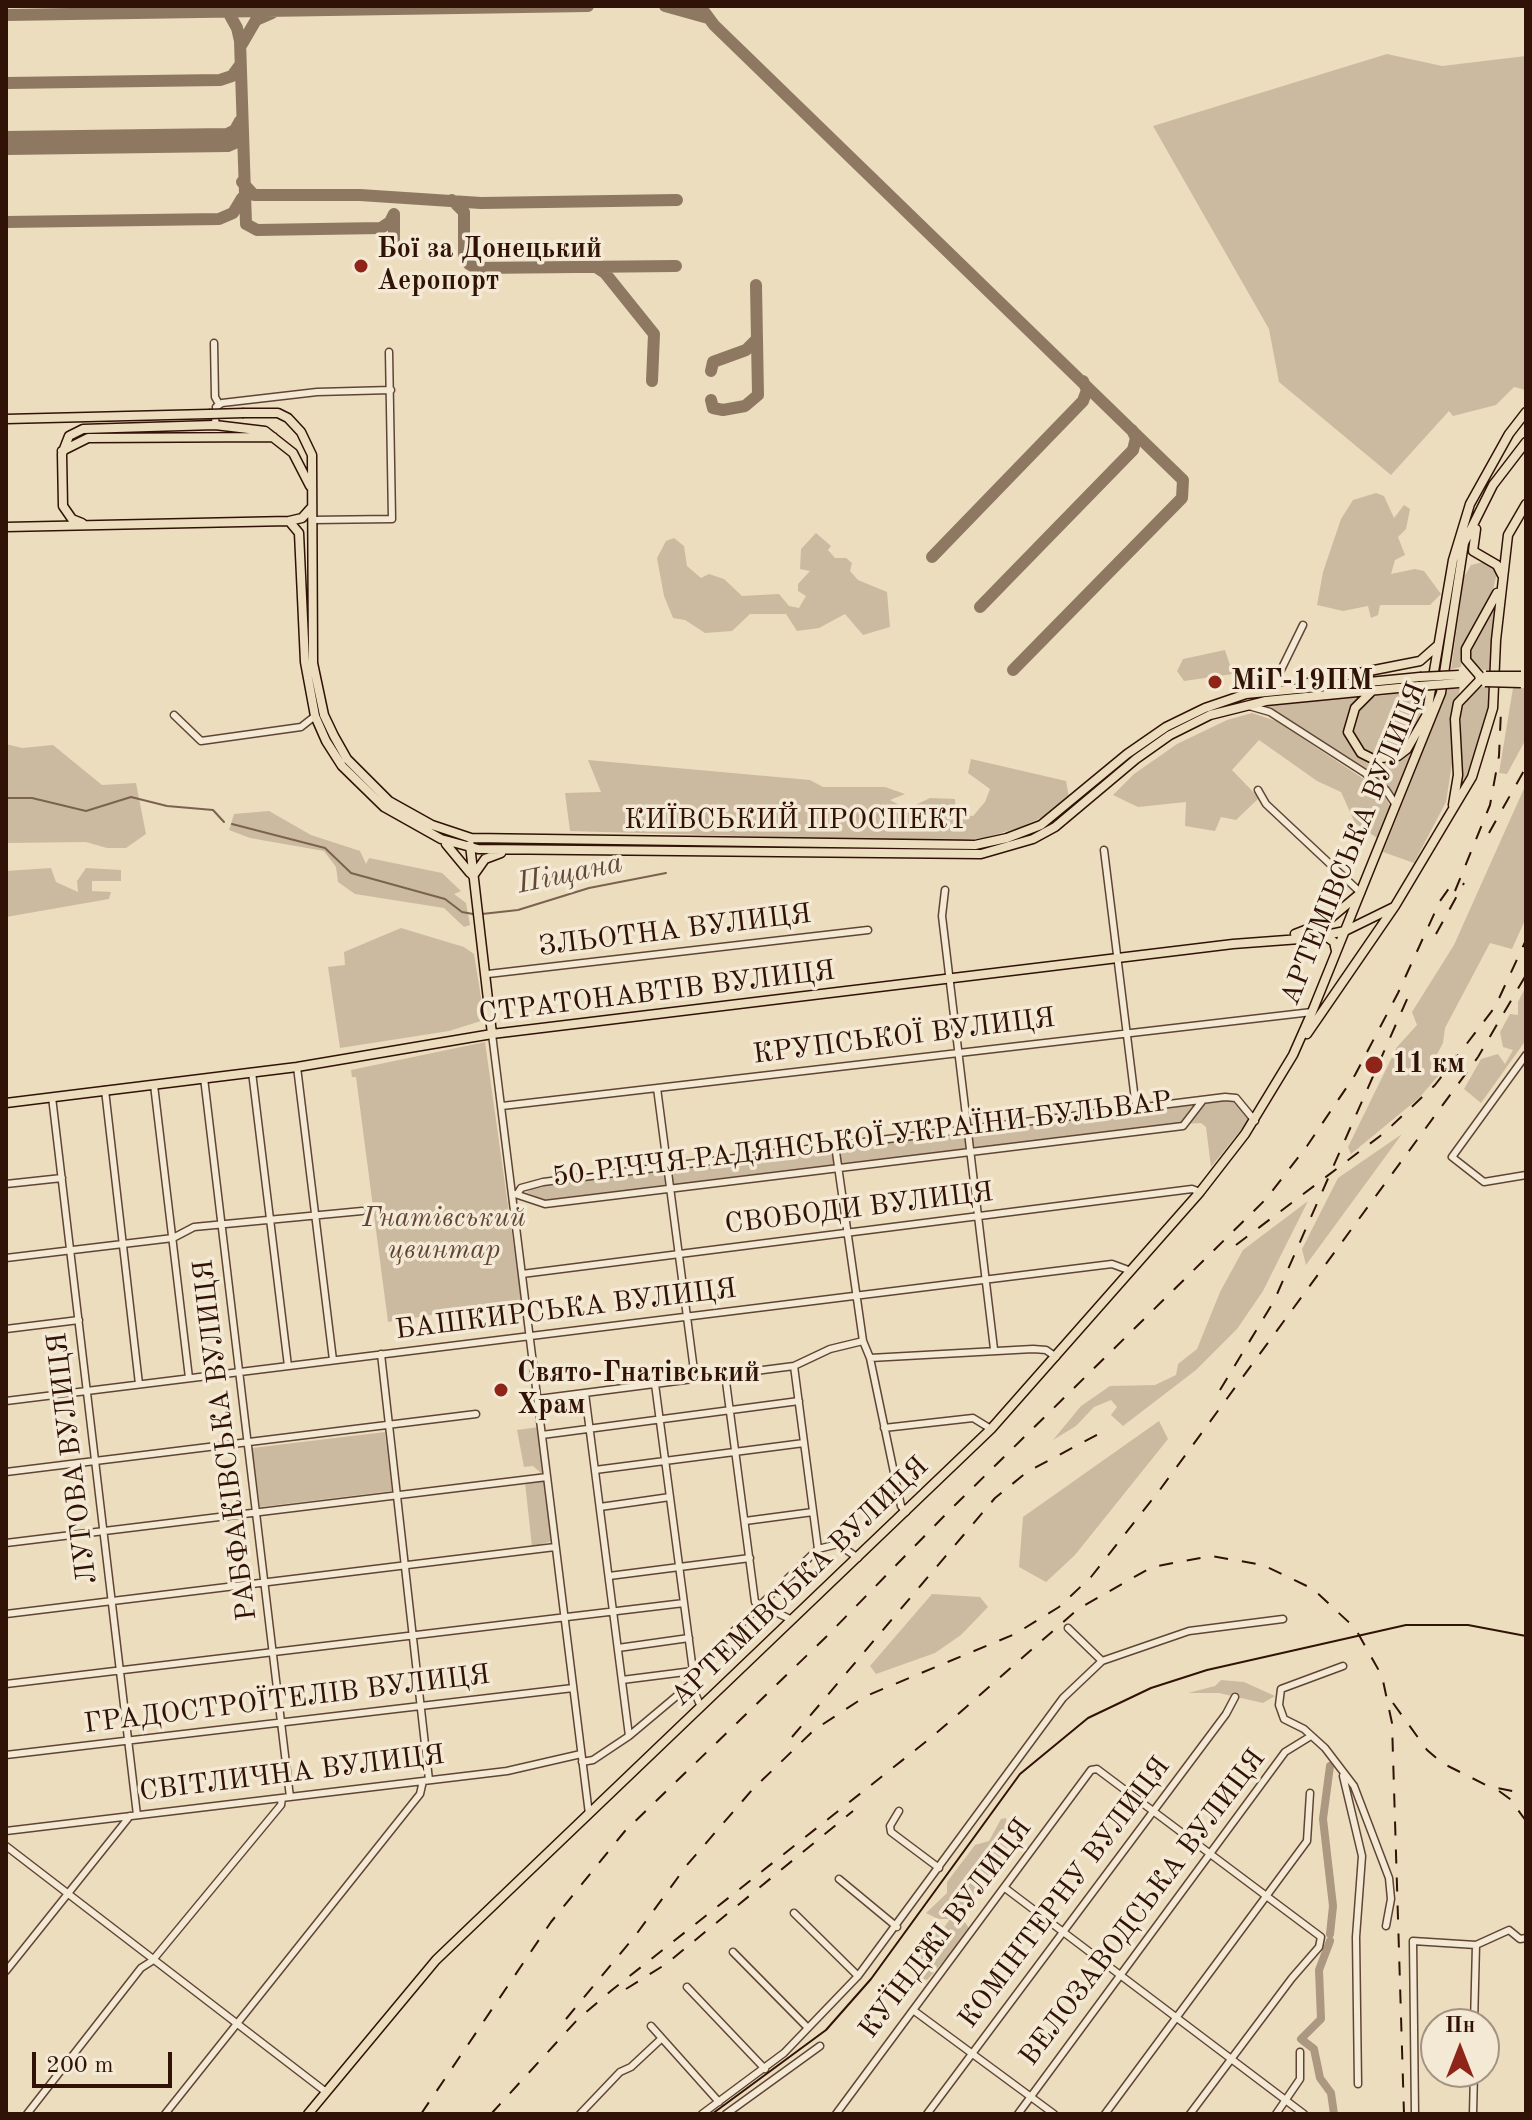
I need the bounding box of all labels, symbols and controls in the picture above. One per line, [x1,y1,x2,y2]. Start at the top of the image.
place label: Бої за Донецький Аеропорт [377,233,602,299]
marker: Бої за Донецький Аеропорт [352,257,370,275]
place label: МіГ-19ПМ [1231,665,1373,699]
marker: МіГ-19ПМ [1206,673,1224,691]
street label: АРТЕМІВСЬКА ВУЛИЦЯ [1274,678,1434,1010]
street label: КИЇВСЬКИЙ ПРОСПЕКТ [624,804,968,838]
water label: Піщана [514,845,626,903]
street label: ЗЛЬОТНА ВУЛИЦЯ [537,898,813,964]
street label: СТРАТОНАВТІВ ВУЛИЦЯ [477,954,837,1032]
street label: КРУПСЬКОЇ ВУЛИЦЯ [751,1002,1057,1072]
place label: 11 км [1392,1048,1465,1082]
marker: 11 км [1363,1054,1385,1076]
street label: 50-РІЧЧЯ РАДЯНСЬКОЇ УКРАЇНИ БУЛЬВАР [550,1085,1174,1195]
street label: СВОБОДИ ВУЛИЦЯ [723,1176,995,1242]
park label: Гнатівський цвинтар [362,1202,526,1268]
street label: РАБФАКІВСЬКА ВУЛИЦЯ [187,1258,265,1622]
street label: БАШКИРСЬКА ВУЛИЦЯ [393,1272,739,1348]
street label: ЛУГОВА ВУЛИЦЯ [41,1330,105,1586]
place label: Свято-Гнатівський Храм [517,1357,760,1423]
marker: Свято-Гнатівський Храм [492,1381,510,1399]
street label: АРТЕМІВСЬКА ВУЛИЦЯ [664,1450,936,1714]
street label: ГРАДОСТРОЇТЕЛIВ ВУЛИЦЯ [82,1658,492,1742]
street label: СВІТЛИЧНА ВУЛИЦЯ [137,1739,447,1809]
street label: ВЕЛОЗАВОДСЬКА ВУЛИЦЯ [1013,1743,1273,2073]
street label: КОМІНТЕРНУ ВУЛИЦЯ [952,1751,1178,2035]
street label: КУЇНДЖІ ВУЛИЦЯ [852,1813,1040,2045]
north arrow [1420,2008,1500,2088]
text: Пн [1445,2015,1475,2037]
scale bar [36,2036,176,2086]
text: 200 m [46,2054,114,2078]

